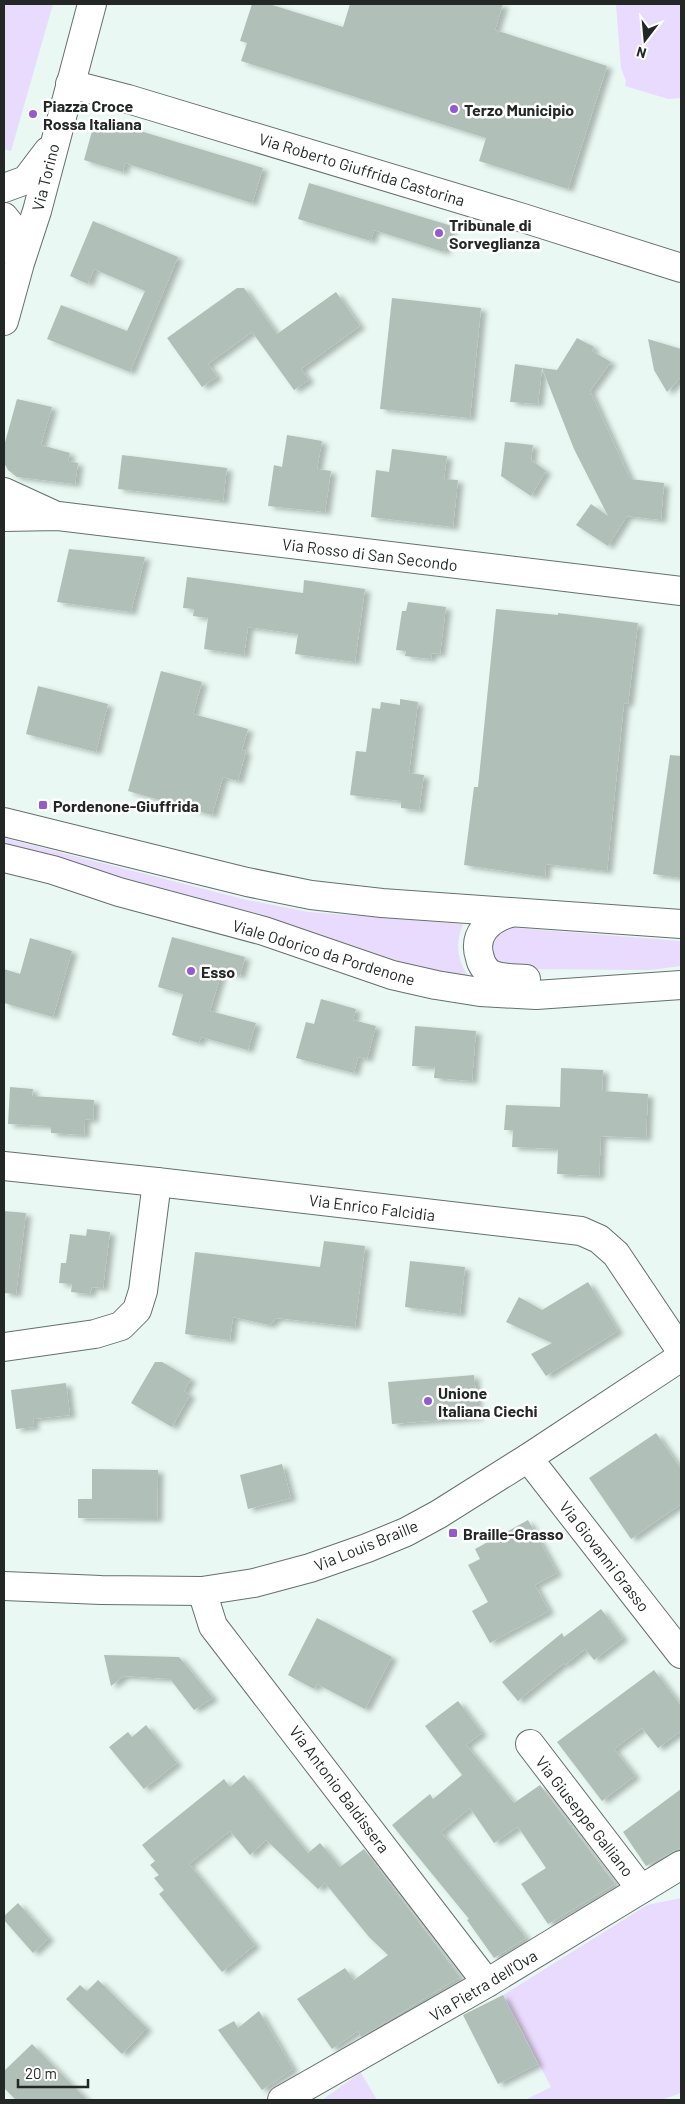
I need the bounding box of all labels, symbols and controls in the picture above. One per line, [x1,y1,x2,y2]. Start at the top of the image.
north arrow [620,15,670,65]
text: N [634,44,648,62]
place label: Piazza Croce Rossa Italiana [43,96,142,133]
place label: Terzo Municipio [464,100,574,119]
marker: Terzo Municipio [448,103,460,115]
marker: Piazza Croce Rossa Italiana [27,108,39,120]
street label: Via Roberto Giuffrida Castorina [257,129,467,209]
street label: Via Torino [27,141,63,213]
place label: Tribunale di Sorveglianza [449,215,540,252]
marker: Tribunale di Sorveglianza [433,227,445,239]
street label: Via Rosso di San Secondo [281,534,459,574]
place label: Pordenone-Giuffrida [53,796,199,815]
marker: Pordenone-Giuffrida [37,799,49,811]
street label: Viale Odorico da Pordenone [230,915,418,989]
place label: Esso [201,962,235,981]
marker: Esso [185,965,197,977]
street label: Via Enrico Falcidia [308,1190,436,1224]
place label: Unione Italiana Ciechi [438,1383,538,1420]
marker: Unione Italiana Ciechi [422,1395,434,1407]
street label: Via Giovanni Grasso [556,1497,654,1615]
street label: Via Louis Braille [311,1516,421,1574]
place label: Braille-Grasso [463,1524,564,1543]
marker: Braille-Grasso [447,1527,459,1539]
street label: Via Antonio Baldissera [286,1722,394,1856]
street label: Via Giuseppe Galliano [532,1752,638,1880]
street label: Via Pietra dell'Ova [426,1945,540,2025]
scale bar [18,2056,88,2088]
text: 20 m [25,2064,57,2082]

